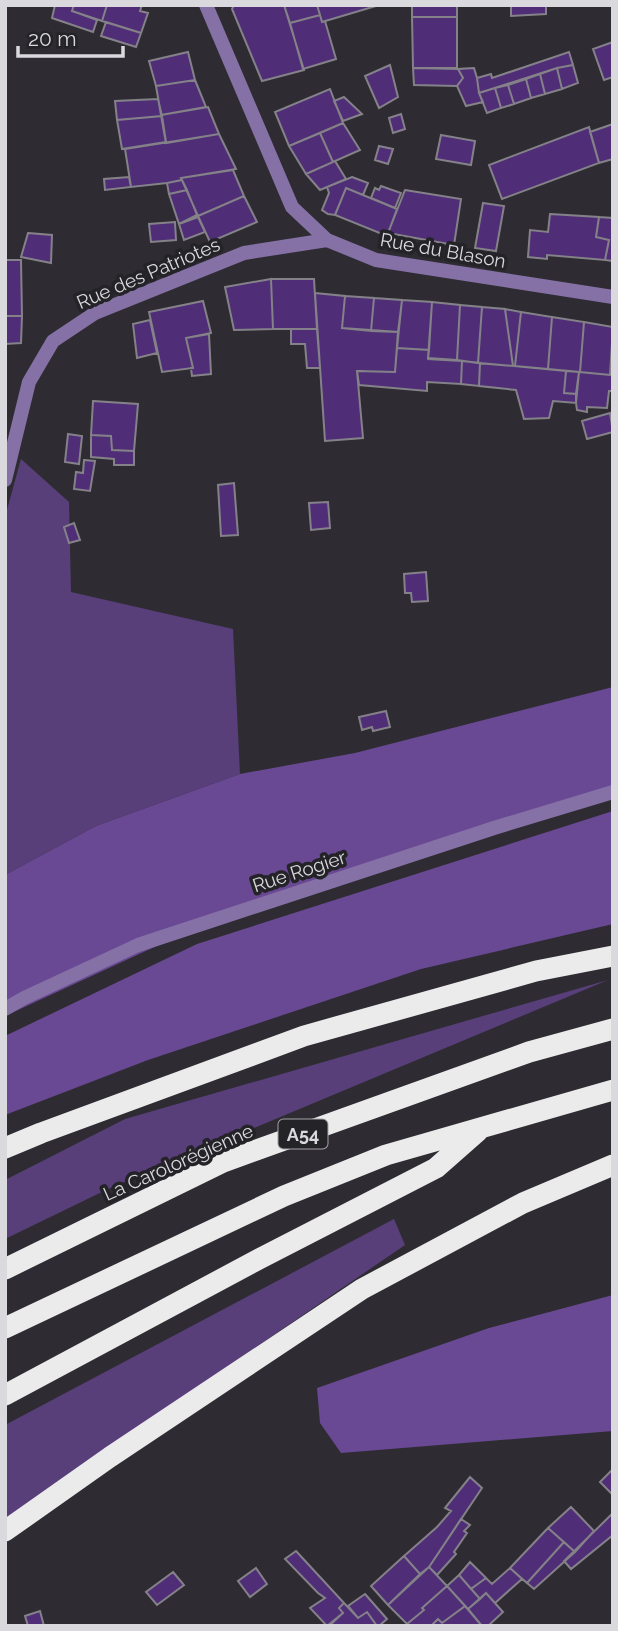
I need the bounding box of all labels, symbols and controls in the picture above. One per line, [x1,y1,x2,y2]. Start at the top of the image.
scale bar [18,14,122,58]
text: 20 m [28,26,76,51]
street label: Rue du Blason [378,228,508,272]
street label: Rue des Patriotes [73,233,223,313]
street label: Rue Rogier [250,846,349,896]
street label: La Carolorégienne [100,1119,256,1205]
road number: A54 [278,1120,328,1148]

